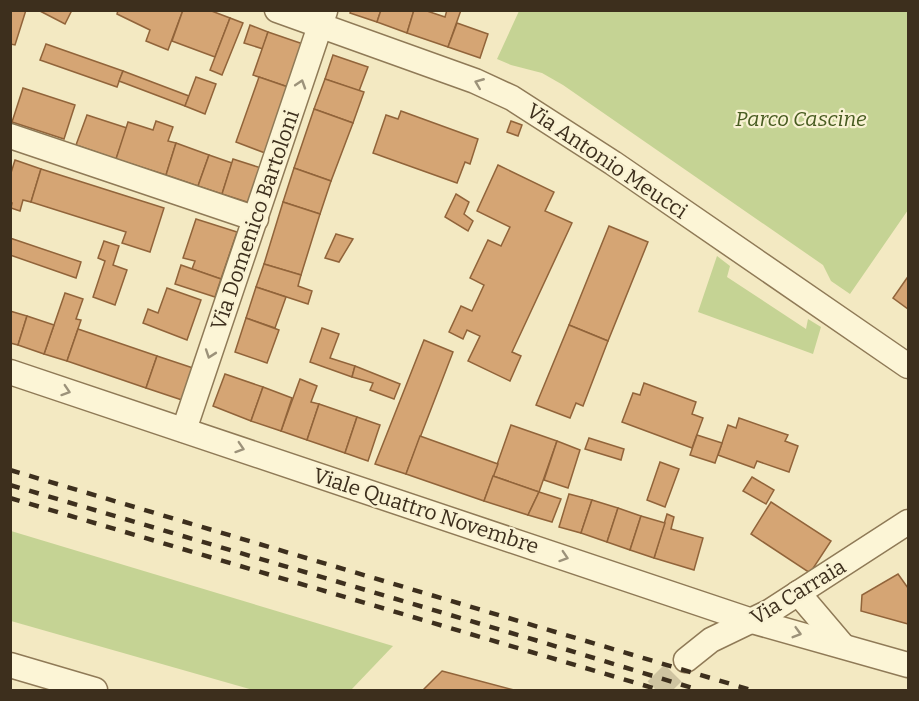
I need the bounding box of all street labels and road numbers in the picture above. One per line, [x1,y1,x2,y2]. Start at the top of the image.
street label: Via Antonio Meucci [522,98,692,224]
street label: Via Domenico Bartoloni [205,107,305,333]
street label: Viale Quattro Novembre [310,462,542,560]
street label: Via Carraia [746,553,851,631]

